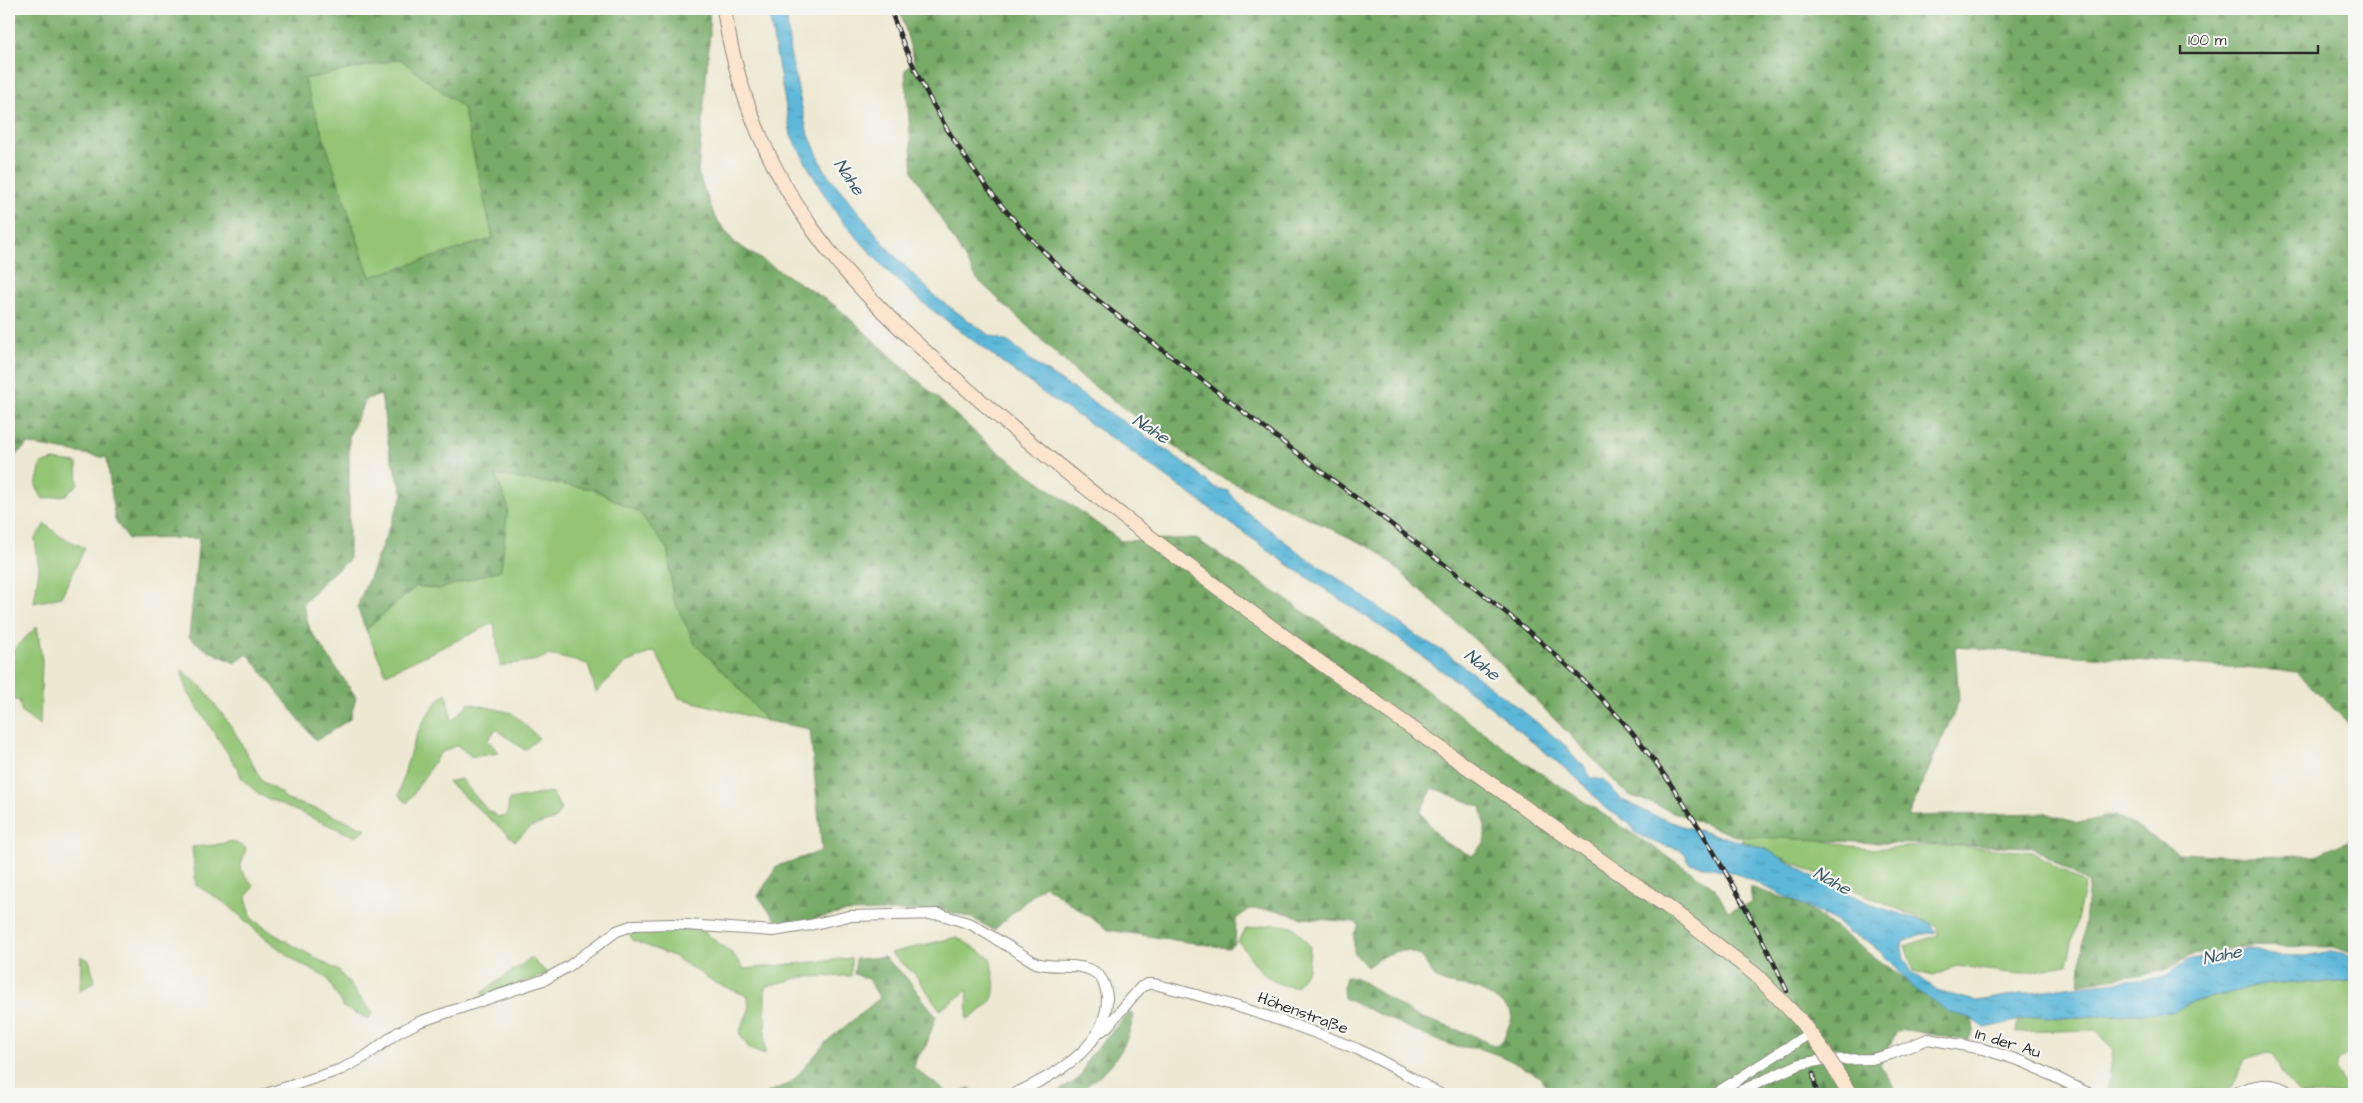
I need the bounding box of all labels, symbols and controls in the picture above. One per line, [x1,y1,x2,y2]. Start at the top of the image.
scale bar [2180,22,2318,54]
text: 100 m [2188,30,2227,51]
water label: Nahe [828,154,871,201]
water label: Nahe [1128,408,1175,451]
water label: Nahe [1459,643,1506,688]
water label: Nahe [1809,861,1856,902]
water label: Nahe [2200,939,2245,971]
street label: Höhenstraße [1255,986,1352,1040]
street label: In der Au [1973,1023,2043,1063]

